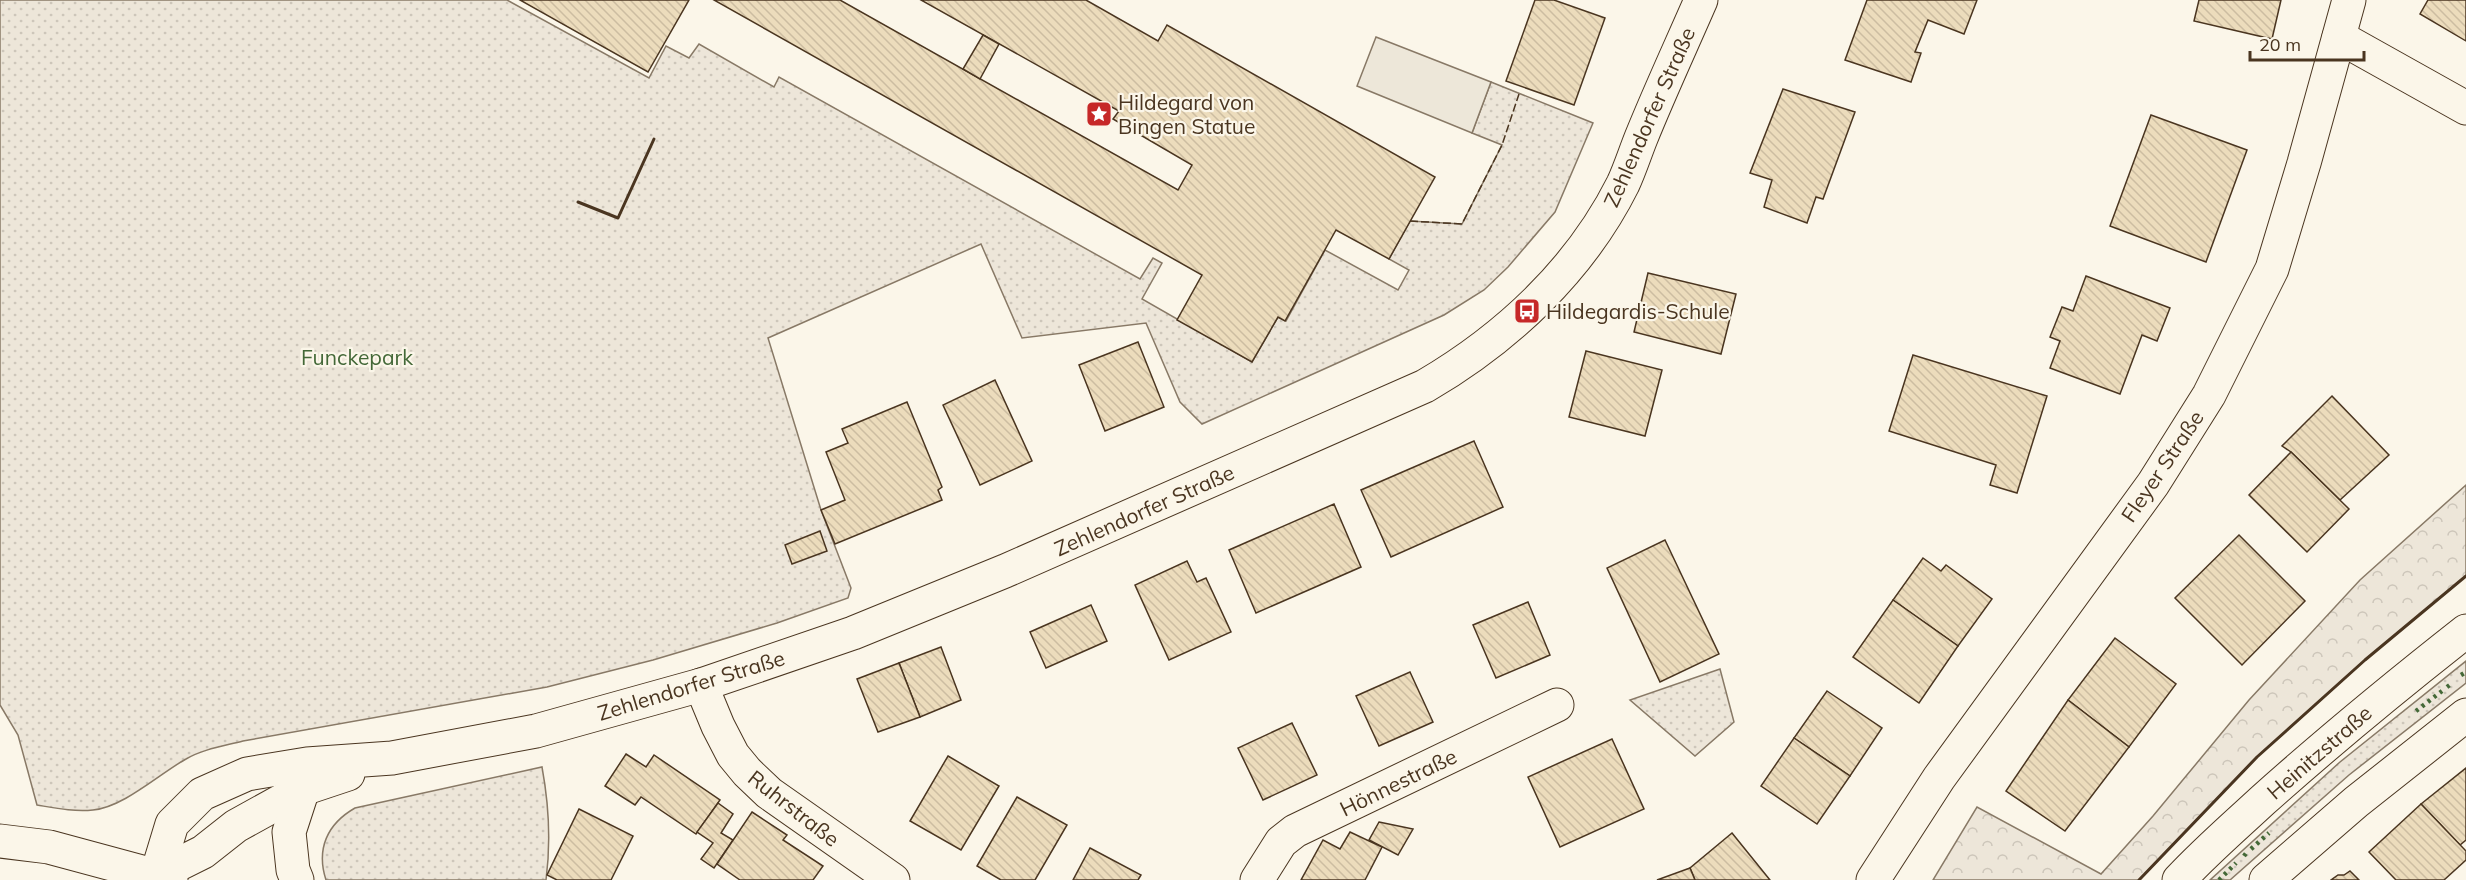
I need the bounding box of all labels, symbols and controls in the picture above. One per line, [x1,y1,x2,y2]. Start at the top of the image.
street label: Zehlendorfer Straße [1598,23,1700,211]
scale bar [2250,24,2364,62]
text: 20 m [2259,33,2301,56]
place label: Hildegard von Bingen Statue [1118,89,1255,139]
place icon: Hildegard von Bingen Statue [1084,99,1114,129]
bus stop icon: Hildegardis-Schule [1512,296,1542,326]
place label: Hildegardis-Schule [1546,298,1730,324]
park label: Funckepark [301,344,413,370]
street label: Fleyer Straße [2115,405,2209,527]
street label: Zehlendorfer Straße [1050,459,1238,561]
street label: Zehlendorfer Straße [594,644,788,726]
street label: Heinitzstraße [2261,699,2377,805]
street label: Hönnestraße [1335,743,1461,821]
street label: Ruhrstraße [743,764,845,852]

